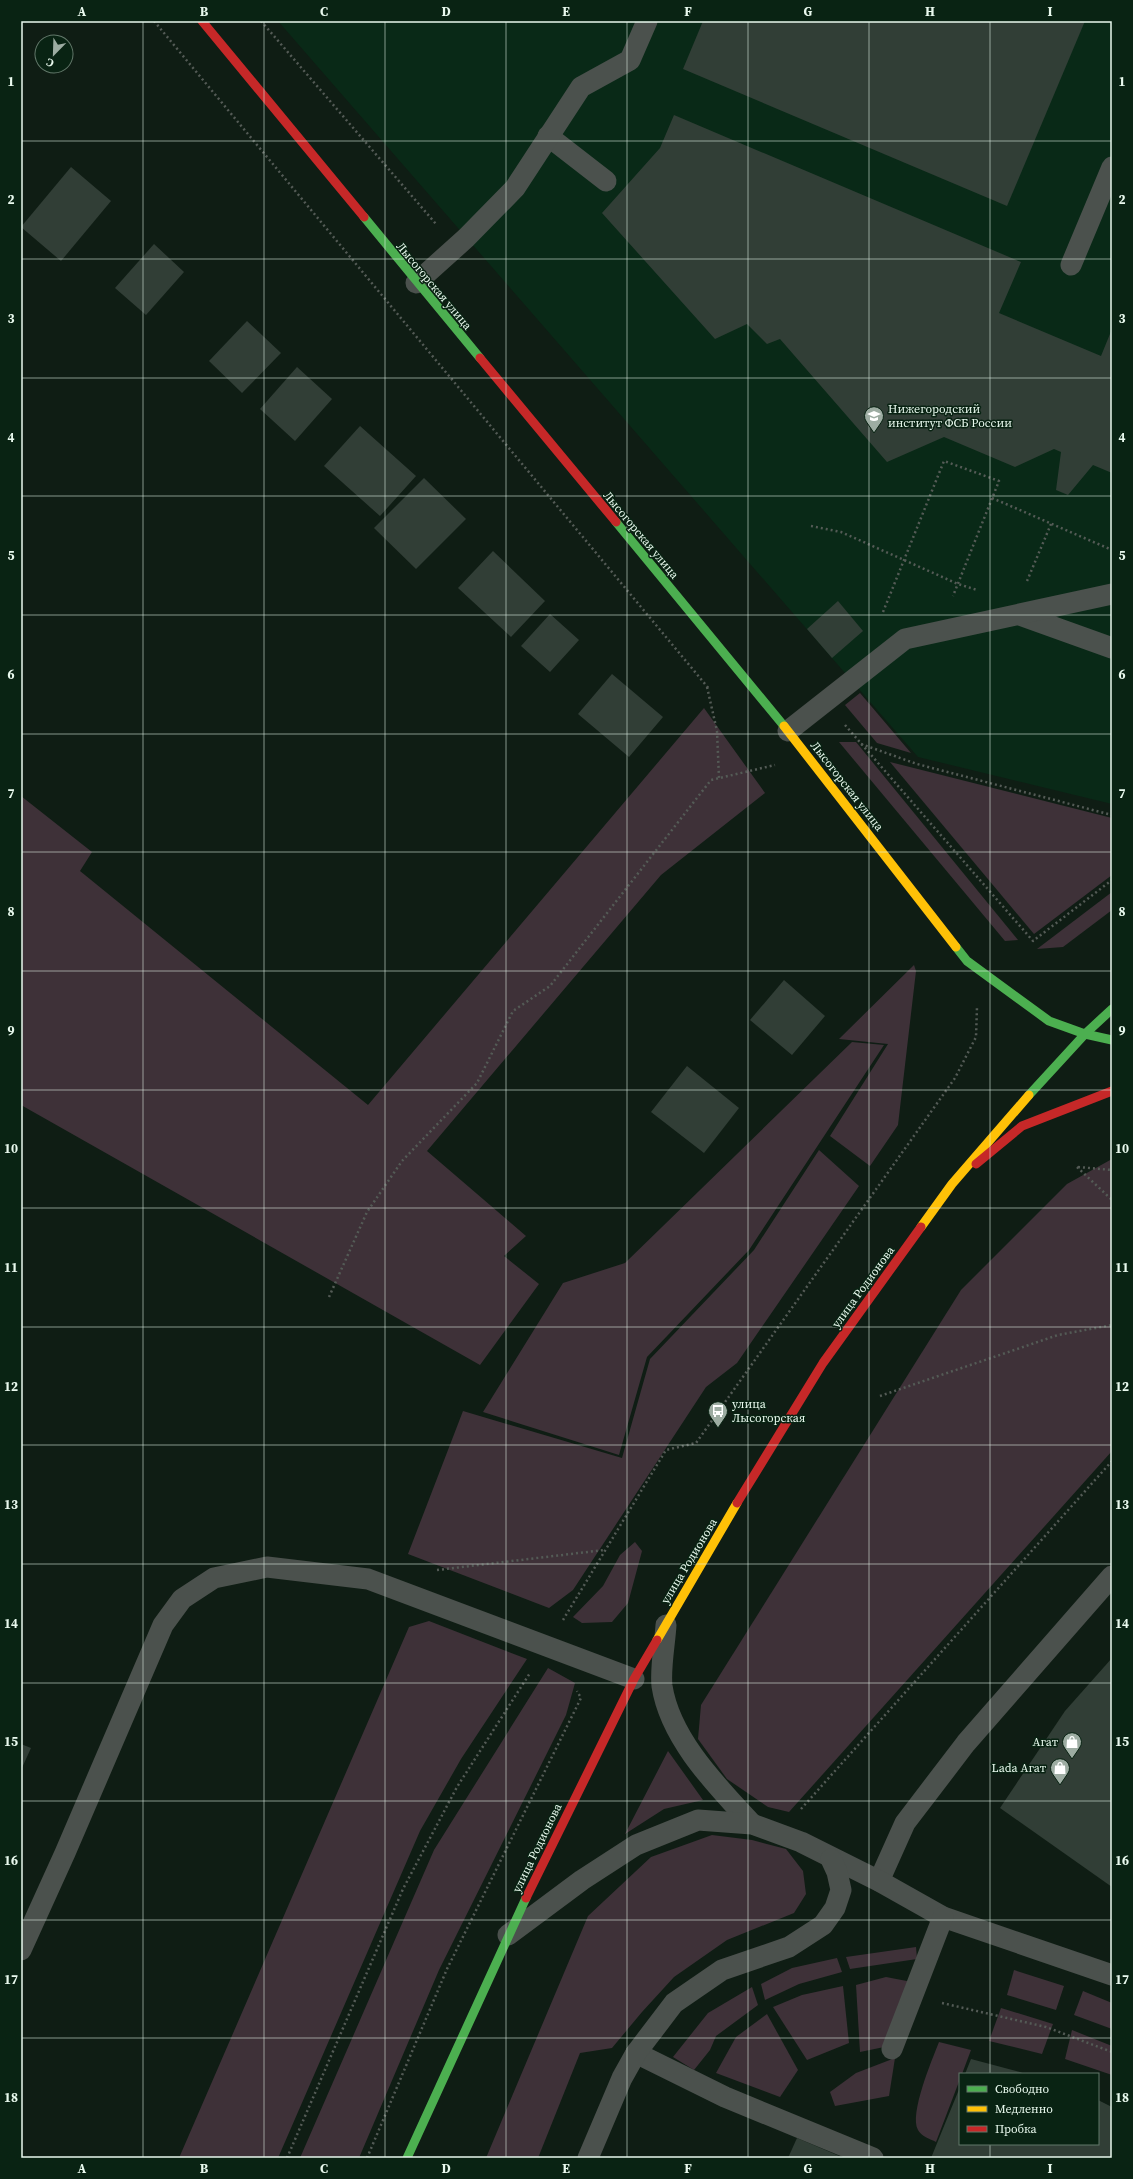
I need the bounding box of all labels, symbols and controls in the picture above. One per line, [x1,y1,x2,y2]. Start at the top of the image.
text: A [78,3,87,20]
text: B [200,3,209,20]
text: C [320,3,328,20]
text: D [441,3,451,20]
text: E [562,3,570,20]
text: F [684,3,692,20]
text: G [804,3,813,20]
text: H [925,3,935,20]
text: I [1047,3,1053,20]
north arrow [34,34,74,74]
text: С [44,54,56,71]
text: 1 [7,73,15,90]
text: 1 [1118,73,1126,90]
text: 2 [7,191,15,208]
text: 2 [1118,191,1126,208]
street label: Лысогорская улица [393,239,476,334]
text: 3 [7,310,15,327]
text: 3 [1118,310,1126,327]
place label: Нижегородский институт ФСБ России [888,401,1012,431]
school or university icon: Нижегородский институт ФСБ России [863,405,885,433]
text: 4 [7,429,15,446]
text: 4 [1118,429,1126,446]
street label: Лысогорская улица [600,488,683,583]
text: 5 [7,547,15,564]
text: 5 [1118,547,1126,564]
text: 6 [7,666,15,683]
text: 6 [1118,666,1126,683]
street label: Лысогорская улица [807,738,888,835]
text: 7 [7,785,15,802]
text: 7 [1118,785,1126,802]
text: 8 [7,903,15,920]
text: 8 [1118,903,1126,920]
text: 9 [7,1022,15,1039]
text: 9 [1118,1022,1126,1039]
text: 10 [4,1140,18,1157]
text: 10 [1115,1140,1129,1157]
street label: улица Родионова [828,1242,899,1331]
text: 11 [4,1259,18,1276]
text: 11 [1115,1259,1129,1276]
text: 12 [4,1378,18,1395]
text: 12 [1115,1378,1129,1395]
place label: улица Лысогорская [732,1396,805,1426]
bus stop icon: улица Лысогорская [707,1400,729,1428]
text: 13 [4,1496,18,1513]
text: 13 [1115,1496,1129,1513]
street label: улица Родионова [657,1514,721,1607]
text: 14 [4,1615,18,1632]
text: 14 [1115,1615,1129,1632]
shop icon: Агат [1061,1731,1083,1759]
text: 15 [4,1733,18,1750]
text: 15 [1115,1733,1129,1750]
place label: Агат [1032,1734,1059,1750]
shop icon: Lada Агат [1049,1757,1071,1785]
place label: Lada Агат [992,1760,1047,1776]
street label: улица Родионова [509,1800,566,1895]
text: 16 [4,1852,18,1869]
text: 16 [1115,1852,1129,1869]
text: 17 [4,1971,18,1988]
text: 17 [1115,1971,1129,1988]
legend [959,2073,1099,2145]
text: Свободно [995,2081,1050,2097]
text: 18 [4,2089,18,2106]
text: 18 [1115,2089,1129,2106]
text: Медленно [995,2101,1053,2117]
text: Пробка [995,2121,1038,2137]
text: A [78,2160,87,2177]
text: B [200,2160,209,2177]
text: C [320,2160,328,2177]
text: D [441,2160,451,2177]
text: E [562,2160,570,2177]
text: F [684,2160,692,2177]
text: G [804,2160,813,2177]
text: H [925,2160,935,2177]
text: I [1047,2160,1053,2177]

